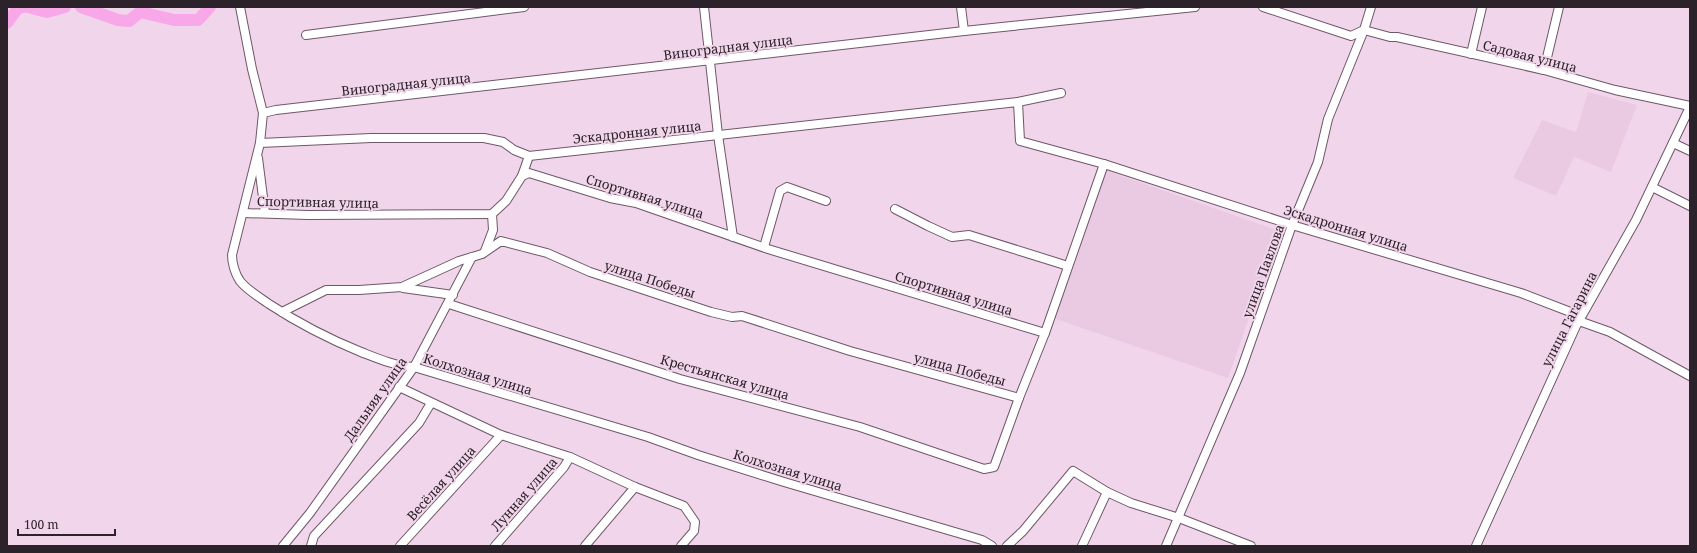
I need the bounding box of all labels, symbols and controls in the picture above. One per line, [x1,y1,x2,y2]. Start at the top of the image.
street label: Виноградная улица [662,30,794,64]
street label: Садовая улица [1481,36,1579,76]
street label: Виноградная улица [340,68,472,100]
street label: Эскадронная улица [572,116,702,148]
street label: Спортивная улица [584,170,706,222]
street label: Спортивная улица [257,192,379,212]
street label: Эскадронная улица [1282,201,1410,255]
street label: улица Павлова [1238,222,1288,320]
street label: улица Победы [602,256,698,302]
street label: Спортивная улица [893,267,1015,319]
street label: улица Гагарина [1537,268,1601,370]
street label: улица Победы [912,348,1008,390]
street label: Колхозная улица [421,349,535,399]
street label: Крестьянская улица [658,350,792,404]
street label: Дальняя улица [339,353,411,445]
street label: Весёлая улица [402,442,480,524]
street label: Колхозная улица [731,445,845,495]
street label: Лунная улица [487,453,561,535]
scale bar [18,511,115,537]
text: 100 m [24,516,59,533]

